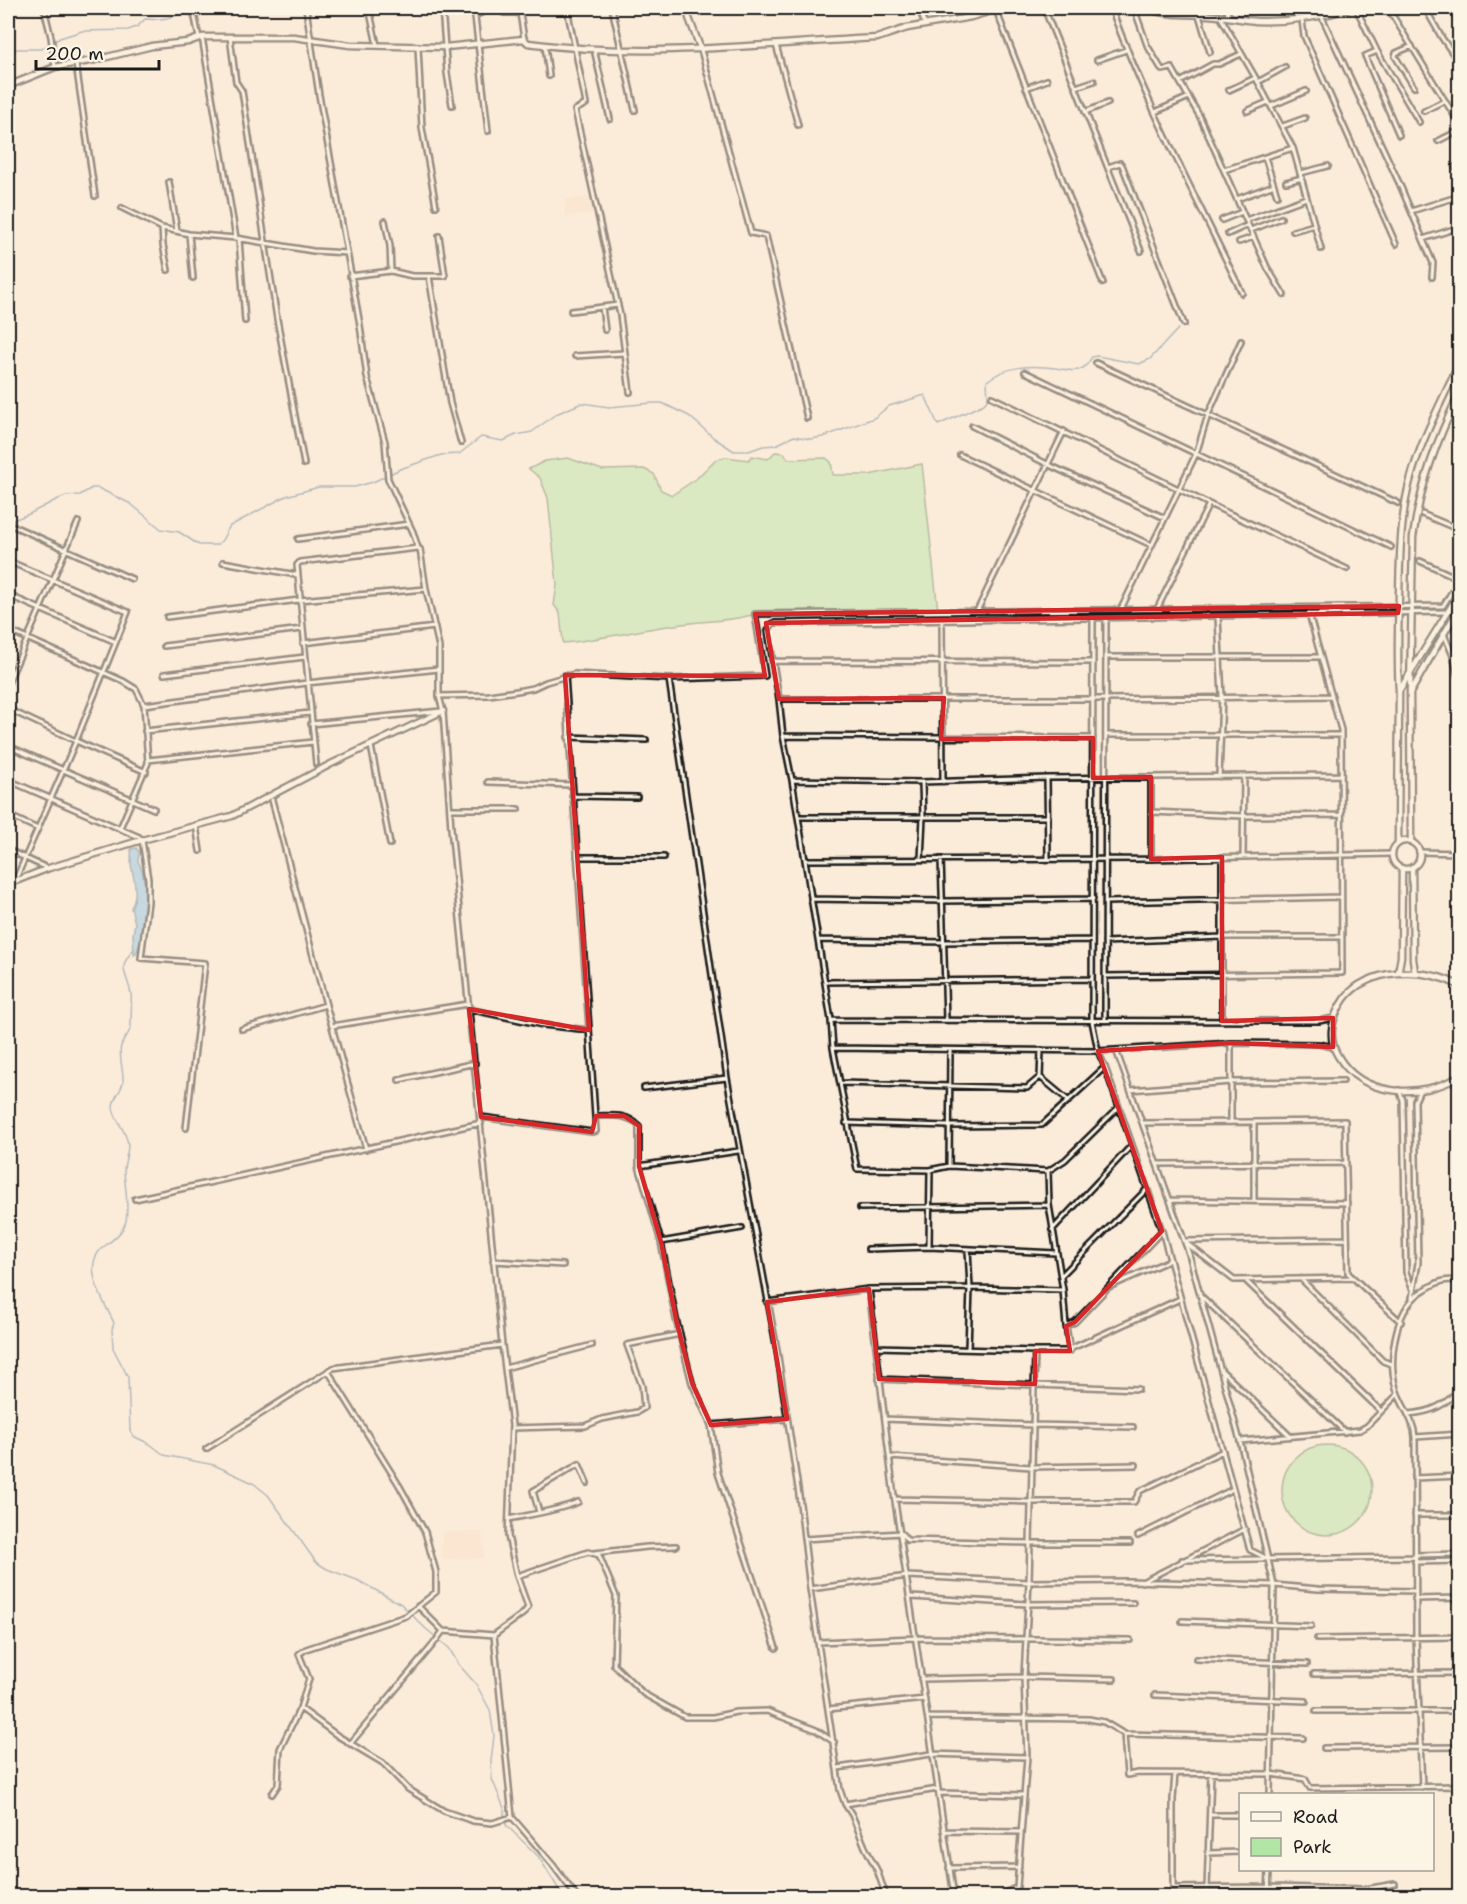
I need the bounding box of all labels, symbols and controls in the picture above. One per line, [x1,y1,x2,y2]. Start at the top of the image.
scale bar [36,33,159,71]
text: 200 m [45,42,104,66]
legend [1239,1793,1434,1871]
text: Road [1293,1805,1338,1829]
text: Park [1293,1835,1332,1859]

